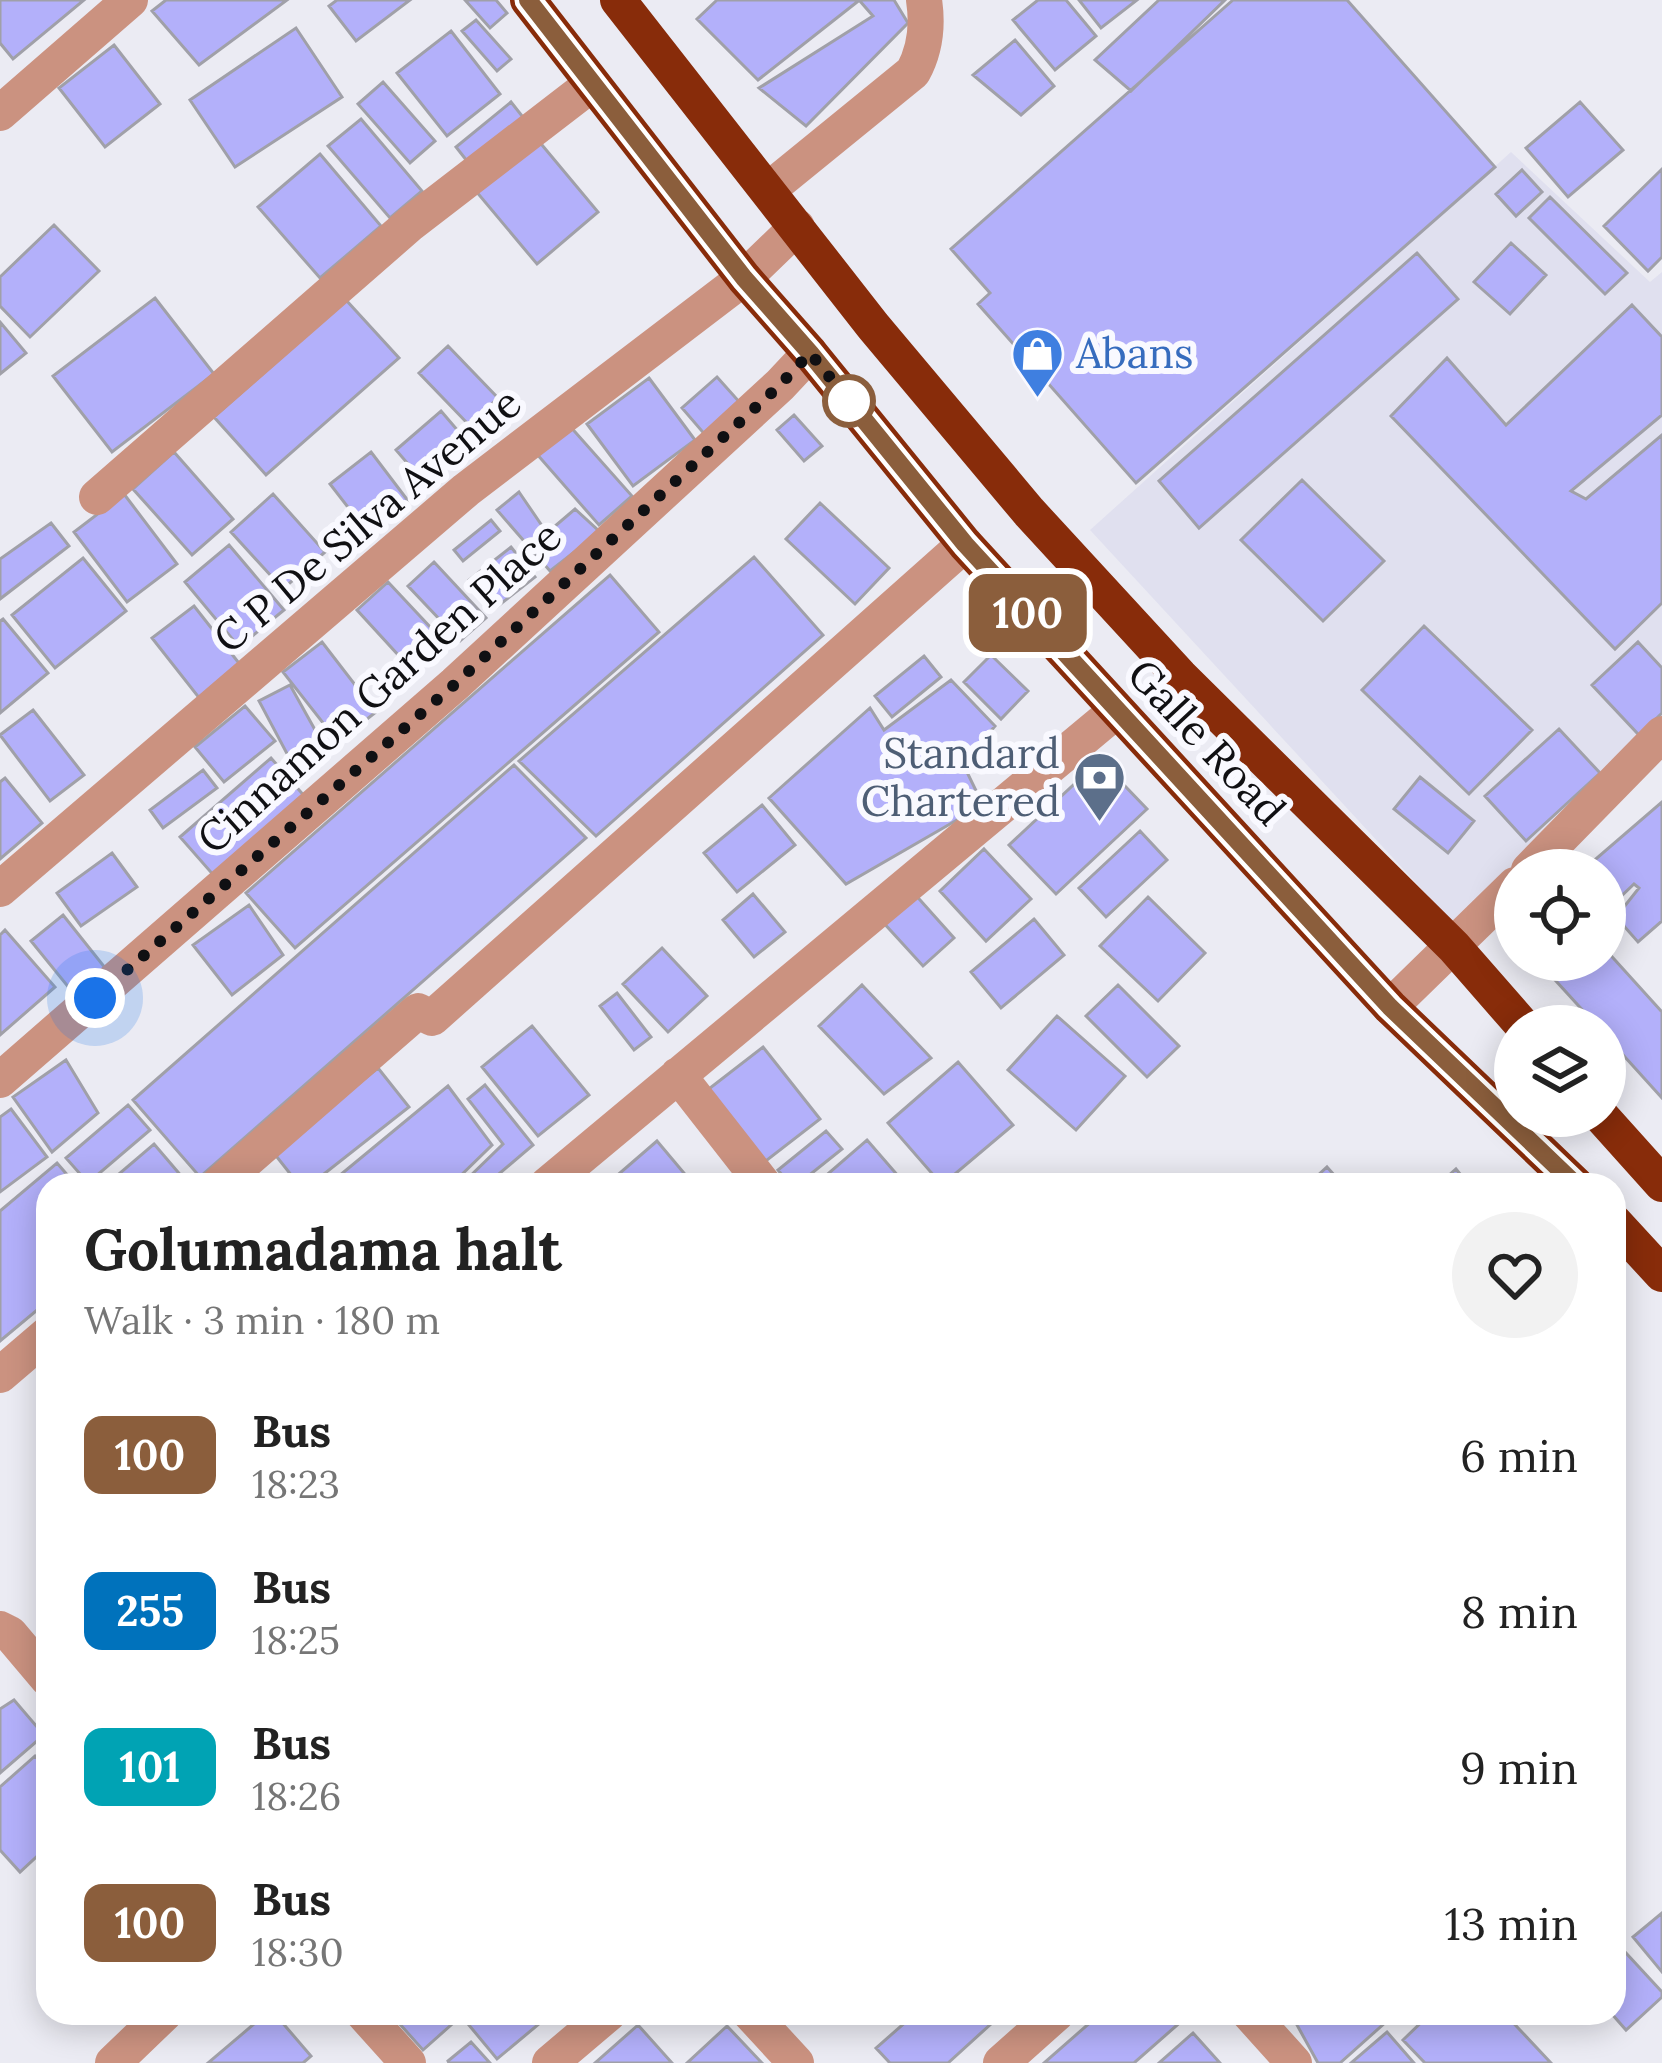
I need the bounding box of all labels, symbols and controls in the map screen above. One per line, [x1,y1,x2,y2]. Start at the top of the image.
shop icon: Abans [1009,325,1065,399]
place label: Abans [1075,326,1193,380]
street label: C P De Silva Avenue [202,376,532,664]
unlabelled marker [824,376,874,426]
street label: Cinnamon Garden Place [186,509,572,865]
line badge: 100 [959,574,1097,652]
text: 100 [993,586,1063,640]
street label: Galle Road [1116,648,1298,836]
place label: Standard Chartered [861,726,1060,828]
bank icon: Standard Chartered [1071,749,1127,823]
map controls [1494,849,1626,1137]
button: locate [1494,849,1626,981]
your location [65,968,125,1028]
button: layers [1494,1005,1626,1137]
button: heart [1452,1212,1578,1338]
text: Golumadama halt [84,1213,562,1286]
text: Walk · 3 min · 180 m [84,1295,440,1345]
text: Bus [252,1402,331,1459]
text: 6 min [1460,1427,1578,1484]
text: 100 [115,1428,185,1482]
text: 18:23 [252,1459,340,1509]
text: Bus [252,1558,331,1615]
text: 8 min [1461,1583,1578,1640]
text: 255 [116,1584,184,1638]
text: 18:25 [252,1615,340,1665]
text: Bus [252,1714,331,1771]
text: 9 min [1460,1739,1578,1796]
text: 101 [120,1740,180,1794]
text: 18:26 [252,1771,341,1821]
text: Bus [252,1870,331,1927]
text: 13 min [1445,1895,1578,1952]
text: 100 [115,1896,185,1950]
text: 18:30 [252,1927,344,1977]

